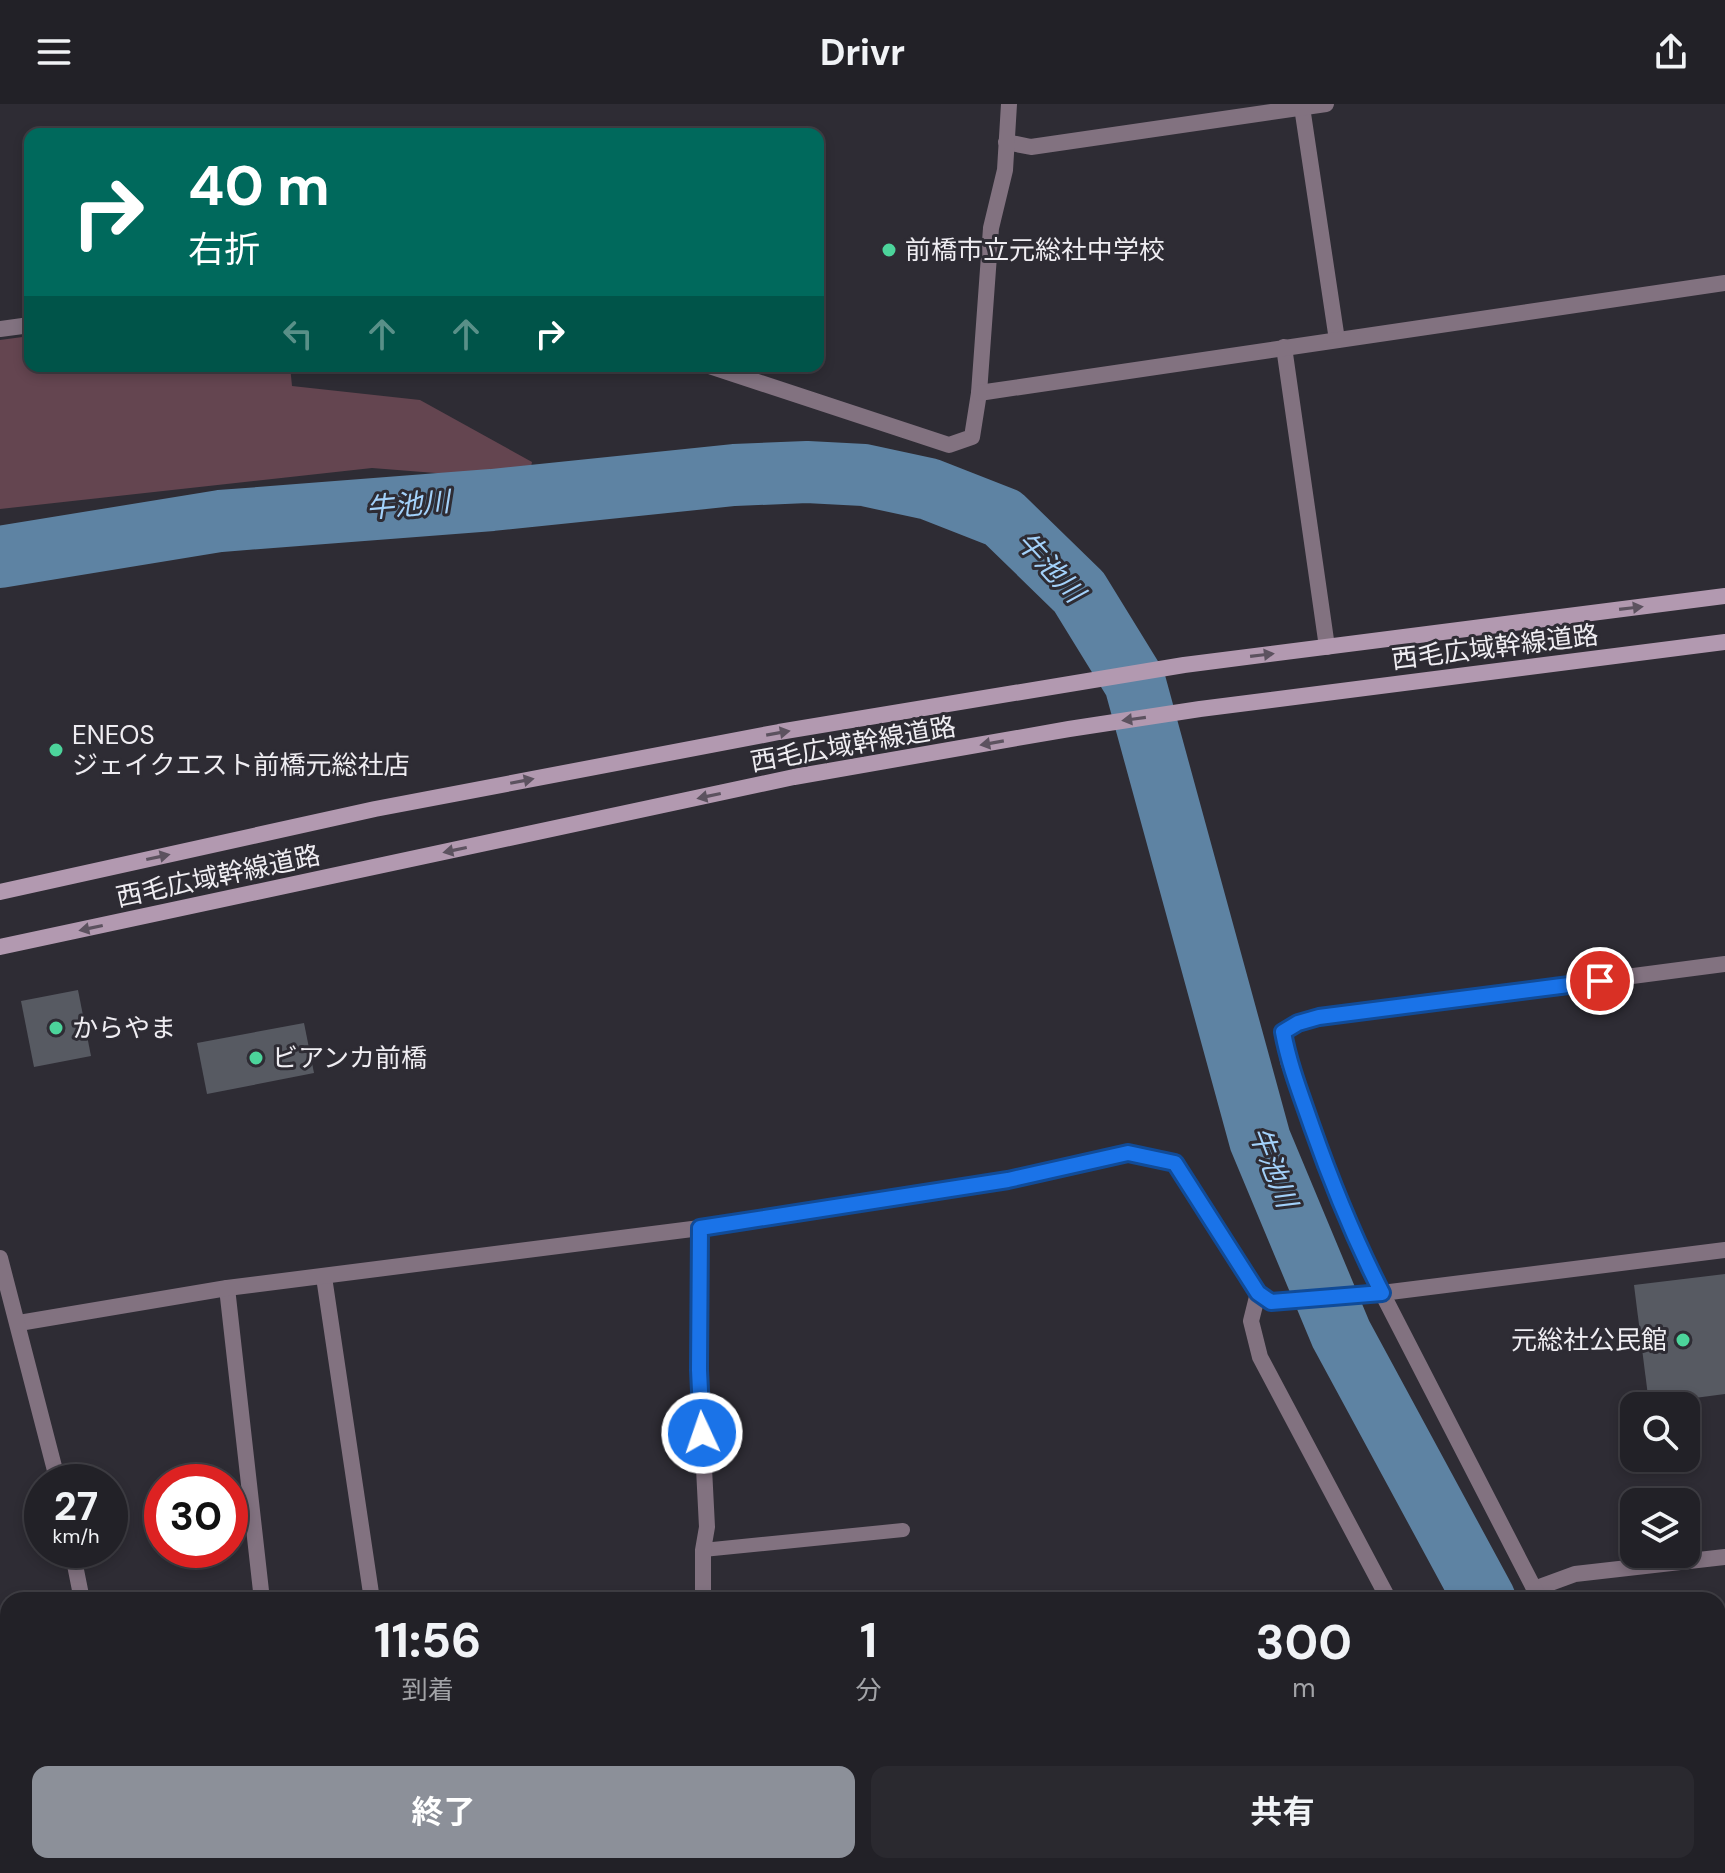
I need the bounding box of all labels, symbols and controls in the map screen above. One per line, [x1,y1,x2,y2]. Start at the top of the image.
text: Drivr [820,29,905,76]
icon: menu [32,30,76,74]
icon: share [1649,30,1693,74]
text: 40 m [188,149,330,222]
icon: right [56,160,160,264]
text: 右折 [188,226,260,273]
place label: 前橋市立元総社中学校 [905,233,1165,267]
marker: 前橋市立元総社中学校 [880,241,898,259]
icon: left [276,312,320,356]
icon: ahead [360,312,404,356]
icon: ahead [444,312,488,356]
icon: right [528,312,572,356]
water label: 牛池川 [365,483,454,527]
water label: 牛池川 [1008,524,1094,613]
one-way arrow [1619,601,1644,614]
street label: 西毛広域幹線道路 [1390,617,1600,677]
one-way arrow [1250,648,1275,661]
street label: 西毛広域幹線道路 [748,709,958,779]
one-way arrow [1121,713,1146,726]
place label: ENEOS ジェイクエスト前橋元総社店 [72,718,409,782]
one-way arrow [766,726,791,738]
one-way arrow [979,737,1004,749]
marker: ENEOS ジェイクエスト前橋元総社店 [47,741,65,759]
one-way arrow [510,774,535,787]
one-way arrow [696,790,721,803]
street label: 西毛広域幹線道路 [113,838,323,914]
one-way arrow [442,844,467,857]
one-way arrow [146,850,171,863]
one-way arrow [78,922,103,935]
pin [1566,947,1634,1015]
icon: arrive [1578,959,1622,1003]
place label: からやま [72,1011,176,1045]
marker: からやま [47,1019,65,1037]
place label: ビアンカ前橋 [272,1041,427,1075]
marker: ビアンカ前橋 [247,1049,265,1067]
water label: 牛池川 [1241,1121,1306,1216]
place label: 元総社公民館 [1511,1323,1667,1357]
marker: 元総社公民館 [1674,1331,1692,1349]
position arrow [660,1391,744,1475]
map controls [1620,1392,1700,1568]
button: search [1620,1392,1700,1472]
speed limit sign: 30 [144,1464,248,1568]
text: 27 [54,1480,98,1532]
button: layers [1620,1488,1700,1568]
text: km/h [52,1523,100,1549]
text: 11:56 [374,1609,481,1672]
text: 1 [860,1609,877,1672]
text: 300 [1255,1611,1352,1674]
text: m [1292,1671,1315,1705]
text: 到着 [402,1673,454,1707]
text: 分 [855,1673,881,1707]
button: 終了 [32,1766,855,1858]
button: 共有 [871,1766,1694,1858]

